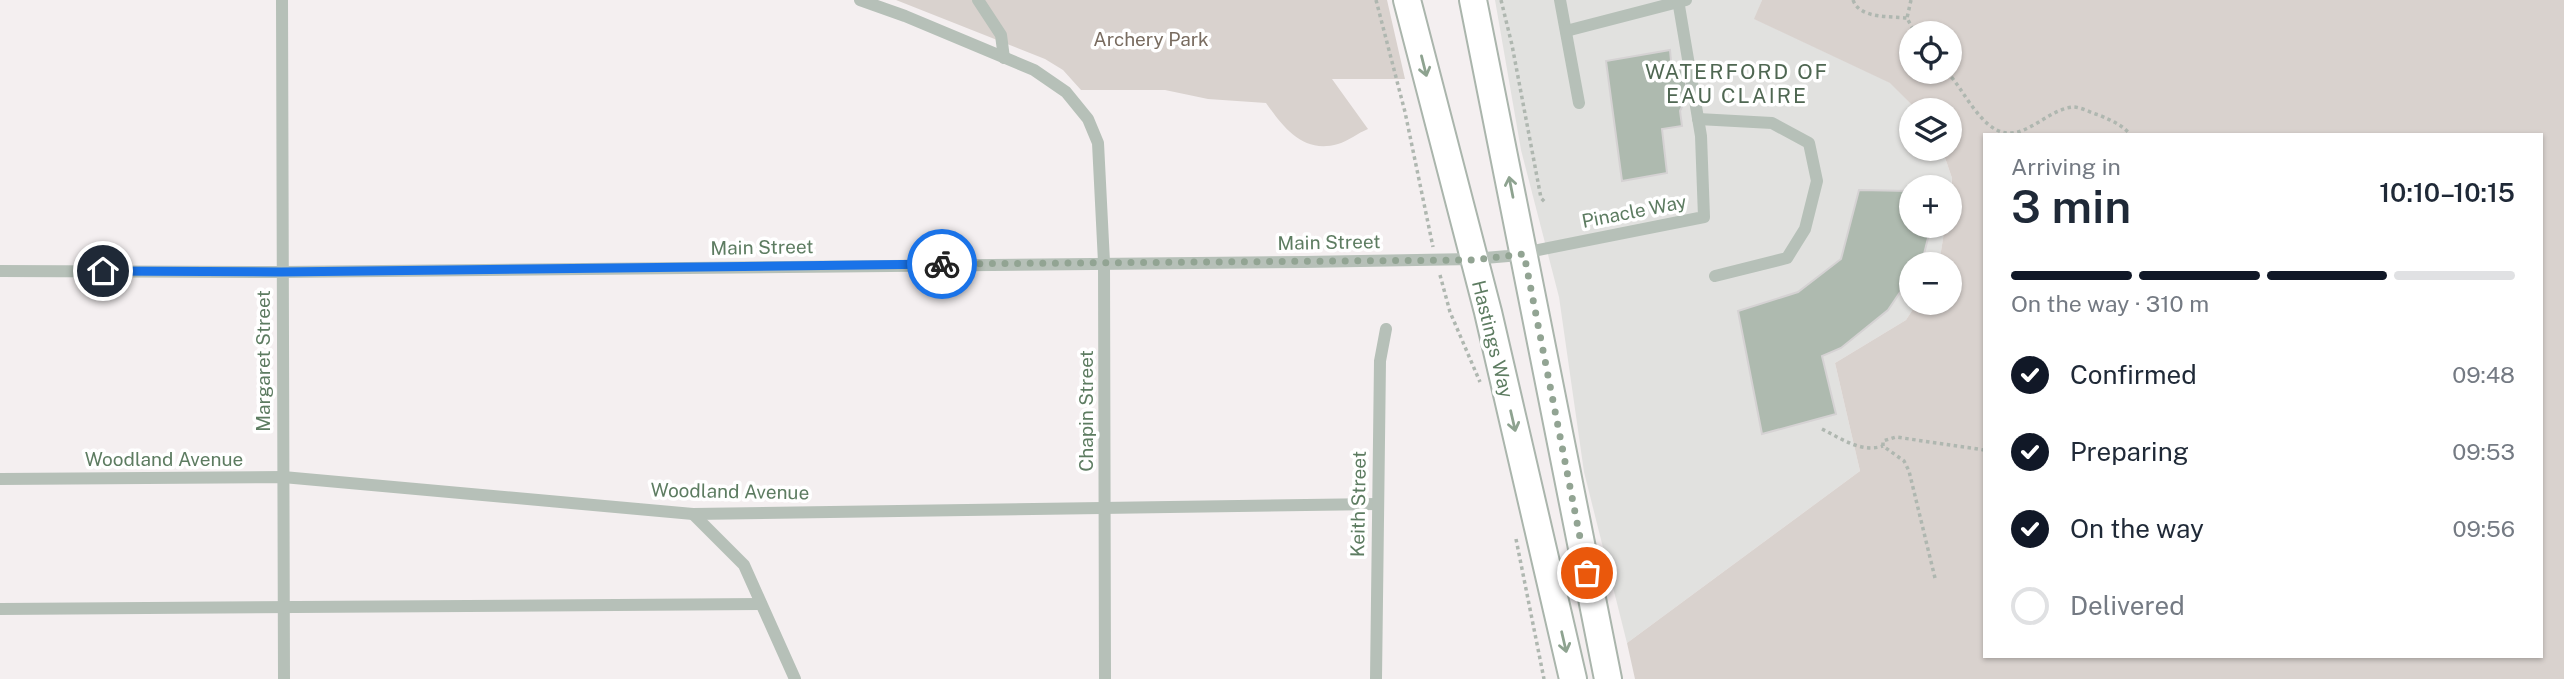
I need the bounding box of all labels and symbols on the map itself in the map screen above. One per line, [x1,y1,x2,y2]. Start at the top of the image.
park label: Archery Park [1093,28,1209,50]
one-way arrow [1418,54,1431,77]
district label: WATERFORD OF EAU CLAIRE [1645,59,1829,108]
one-way arrow [1503,176,1517,199]
street label: Pinacle Way [1580,190,1688,232]
courier [907,229,977,299]
street label: Main Street [1277,230,1381,254]
street label: Main Street [710,235,814,259]
pin [73,241,133,301]
street label: Hastings Way [1468,278,1518,400]
street label: Margaret Street [252,290,274,432]
street label: Chapin Street [1075,350,1097,472]
one-way arrow [1506,409,1520,432]
street label: Woodland Avenue [85,448,243,470]
street label: Keith Street [1346,451,1370,557]
street label: Woodland Avenue [651,479,809,503]
pin [1557,543,1617,603]
one-way arrow [1558,630,1571,653]

